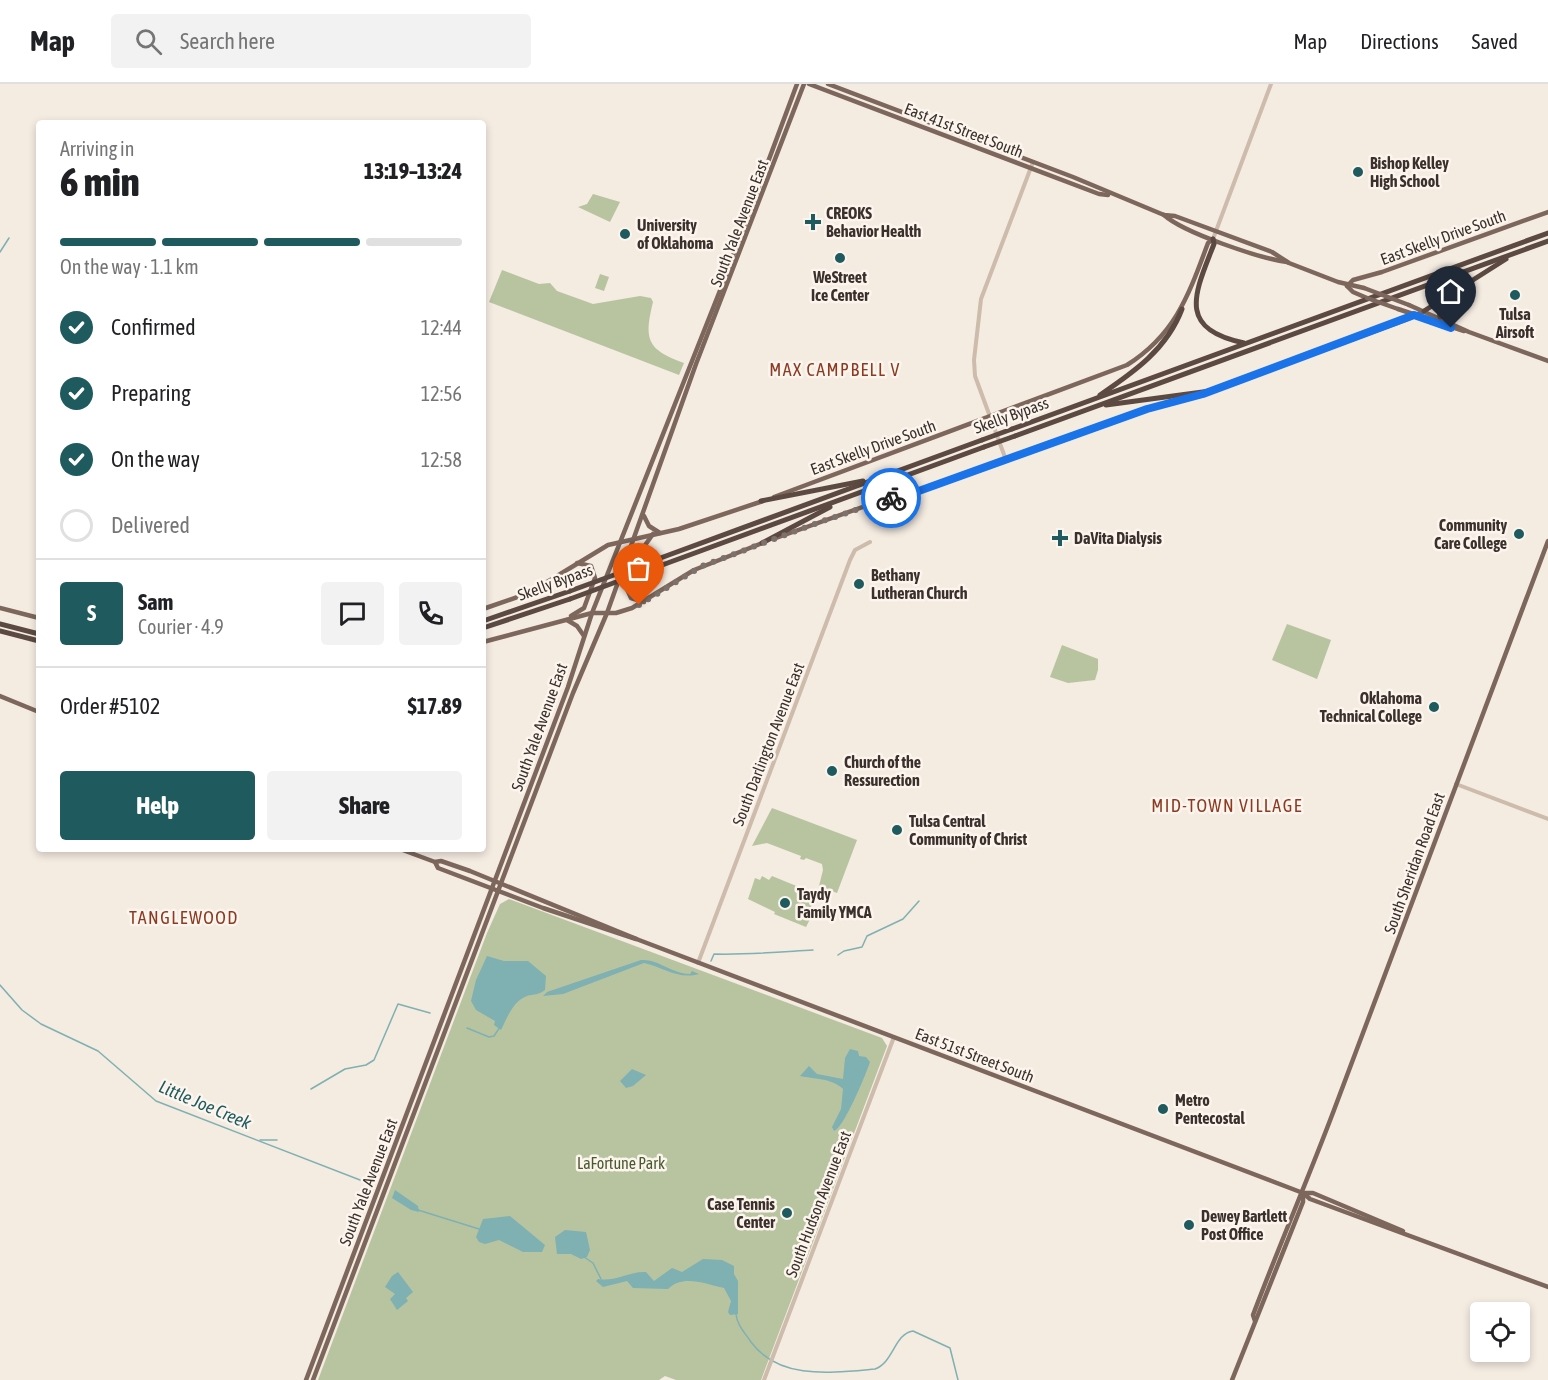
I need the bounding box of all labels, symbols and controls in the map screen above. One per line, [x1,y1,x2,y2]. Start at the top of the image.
search box [111,14,531,68]
text: Map [30,25,75,57]
icon: search [132,25,165,58]
text: Search here [180,28,275,54]
text: Map [1293,29,1327,53]
text: Directions [1360,29,1439,53]
text: Saved [1472,29,1518,53]
street label: East 41st Street South [902,99,1026,161]
text: Arriving in [60,137,134,160]
place label: Bishop Kelley High School [1370,154,1449,190]
street label: South Yale Avenue East [706,157,772,289]
text: 13:19–13:24 [364,158,462,184]
text: 6 min [60,160,140,204]
marker: Bishop Kelley High School [1351,165,1365,179]
place label: CREOKS Behavior Health [826,204,922,240]
street label: East Skelly Drive South [1378,206,1508,269]
marker: CREOKS Behavior Health [804,213,822,231]
place label: University of Oklahoma [637,216,713,252]
marker: University of Oklahoma [618,227,632,241]
marker: WeStreet Ice Center [833,251,847,265]
text: On the way · 1.1 km [60,255,199,278]
pin [1425,266,1476,328]
place label: WeStreet Ice Center [811,268,869,304]
icon: home [1434,275,1467,308]
marker: Tulsa Airsoft [1508,288,1522,302]
place label: Tulsa Airsoft [1495,305,1535,341]
icon: check [60,311,93,344]
text: Confirmed [111,314,196,340]
text: 12:44 [421,316,462,339]
district label: MAX CAMPBELL V [769,359,901,380]
icon: check [60,377,93,410]
text: Preparing [111,380,191,406]
text: 12:56 [421,382,462,405]
street label: Skelly Bypass [971,393,1052,438]
street label: East Skelly Drive South [808,416,938,479]
icon: check [60,443,93,476]
text: On the way [111,446,200,472]
text: 12:58 [421,448,462,471]
courier [861,468,921,528]
icon: bike [875,482,908,515]
text: Delivered [111,512,190,538]
place label: Community Care College [1434,516,1507,552]
marker: Community Care College [1512,527,1526,541]
marker: DaVita Dialysis [1051,529,1069,547]
place label: DaVita Dialysis [1074,529,1162,547]
pin [613,543,664,605]
icon: bag [622,552,655,585]
street label: Skelly Bypass [515,560,596,605]
place label: Bethany Lutheran Church [871,566,968,602]
marker: Bethany Lutheran Church [852,577,866,591]
button: chat [321,582,384,645]
button: phone [399,582,462,645]
text: Sam [138,589,173,615]
text: S [87,600,96,626]
text: Courier · 4.9 [138,615,224,638]
street label: South Yale Avenue East [508,660,571,793]
street label: South Darlington Avenue East [729,660,808,828]
place label: Oklahoma Technical College [1320,689,1422,725]
text: Order #5102 [60,693,160,719]
text: $17.89 [407,693,462,719]
marker: Oklahoma Technical College [1427,700,1441,714]
place label: Church of the Ressurection [844,753,921,789]
marker: Church of the Ressurection [825,764,839,778]
button: Help [60,771,255,840]
button: Share [267,771,462,840]
street label: South Sheridan Road East [1380,790,1448,936]
district label: MID-TOWN VILLAGE [1151,795,1303,816]
place label: Tulsa Central Community of Christ [909,812,1027,848]
marker: Tulsa Central Community of Christ [890,823,904,837]
place label: Taydy Family YMCA [797,885,872,921]
marker: Taydy Family YMCA [778,896,792,910]
district label: TANGLEWOOD [129,907,239,928]
street label: East 51st Street South [913,1024,1037,1086]
water label: Little Joe Creek [156,1076,256,1134]
place label: Metro Pentecostal [1175,1091,1245,1127]
marker: Metro Pentecostal [1156,1102,1170,1116]
street label: South Yale Avenue East [335,1116,401,1248]
street label: South Hudson Avenue East [782,1128,854,1280]
park label: LaFortune Park [577,1154,665,1172]
place label: Case Tennis Center [707,1195,775,1231]
marker: Case Tennis Center [780,1206,794,1220]
place label: Dewey Bartlett Post Office [1201,1207,1287,1243]
marker: Dewey Bartlett Post Office [1182,1218,1196,1232]
map controls [1470,1302,1530,1362]
button: locate [1470,1302,1530,1362]

